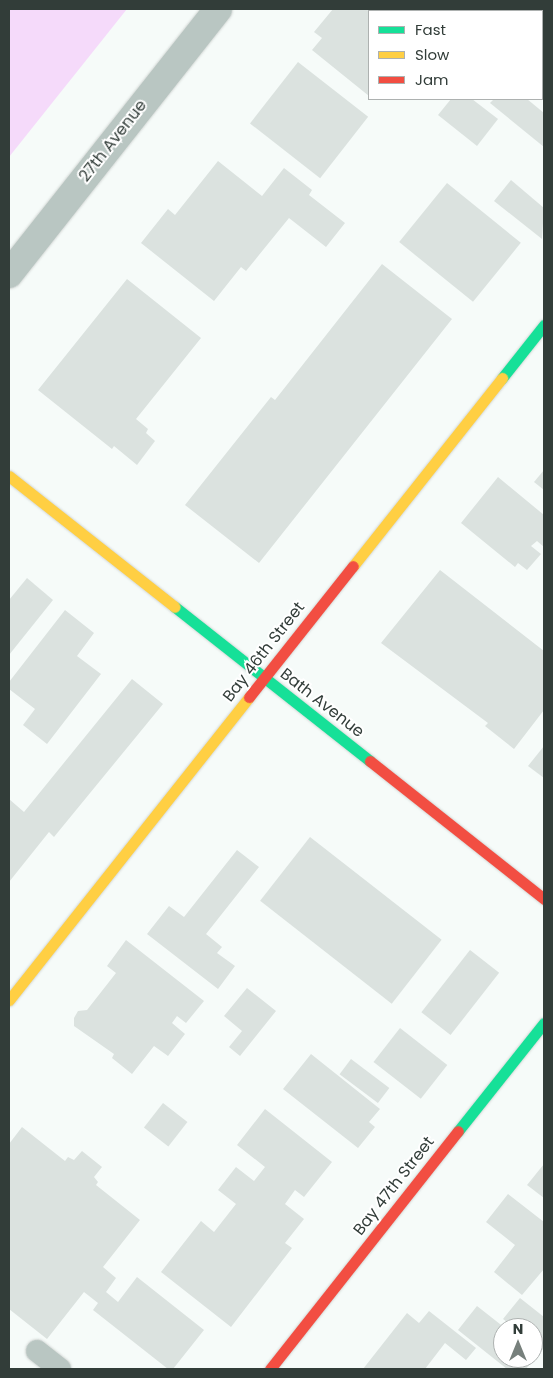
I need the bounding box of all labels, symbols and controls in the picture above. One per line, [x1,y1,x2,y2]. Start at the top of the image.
legend [368,10,543,100]
text: Fast [415,19,446,40]
text: Slow [415,44,449,65]
text: Jam [415,69,449,90]
street label: 27th Avenue [75,96,151,186]
street label: Bay 46th Street [219,598,309,706]
street label: Bath Avenue [276,664,368,742]
street label: Bay 47th Street [350,1133,438,1239]
north arrow [493,1318,543,1368]
text: N [513,1319,523,1339]

